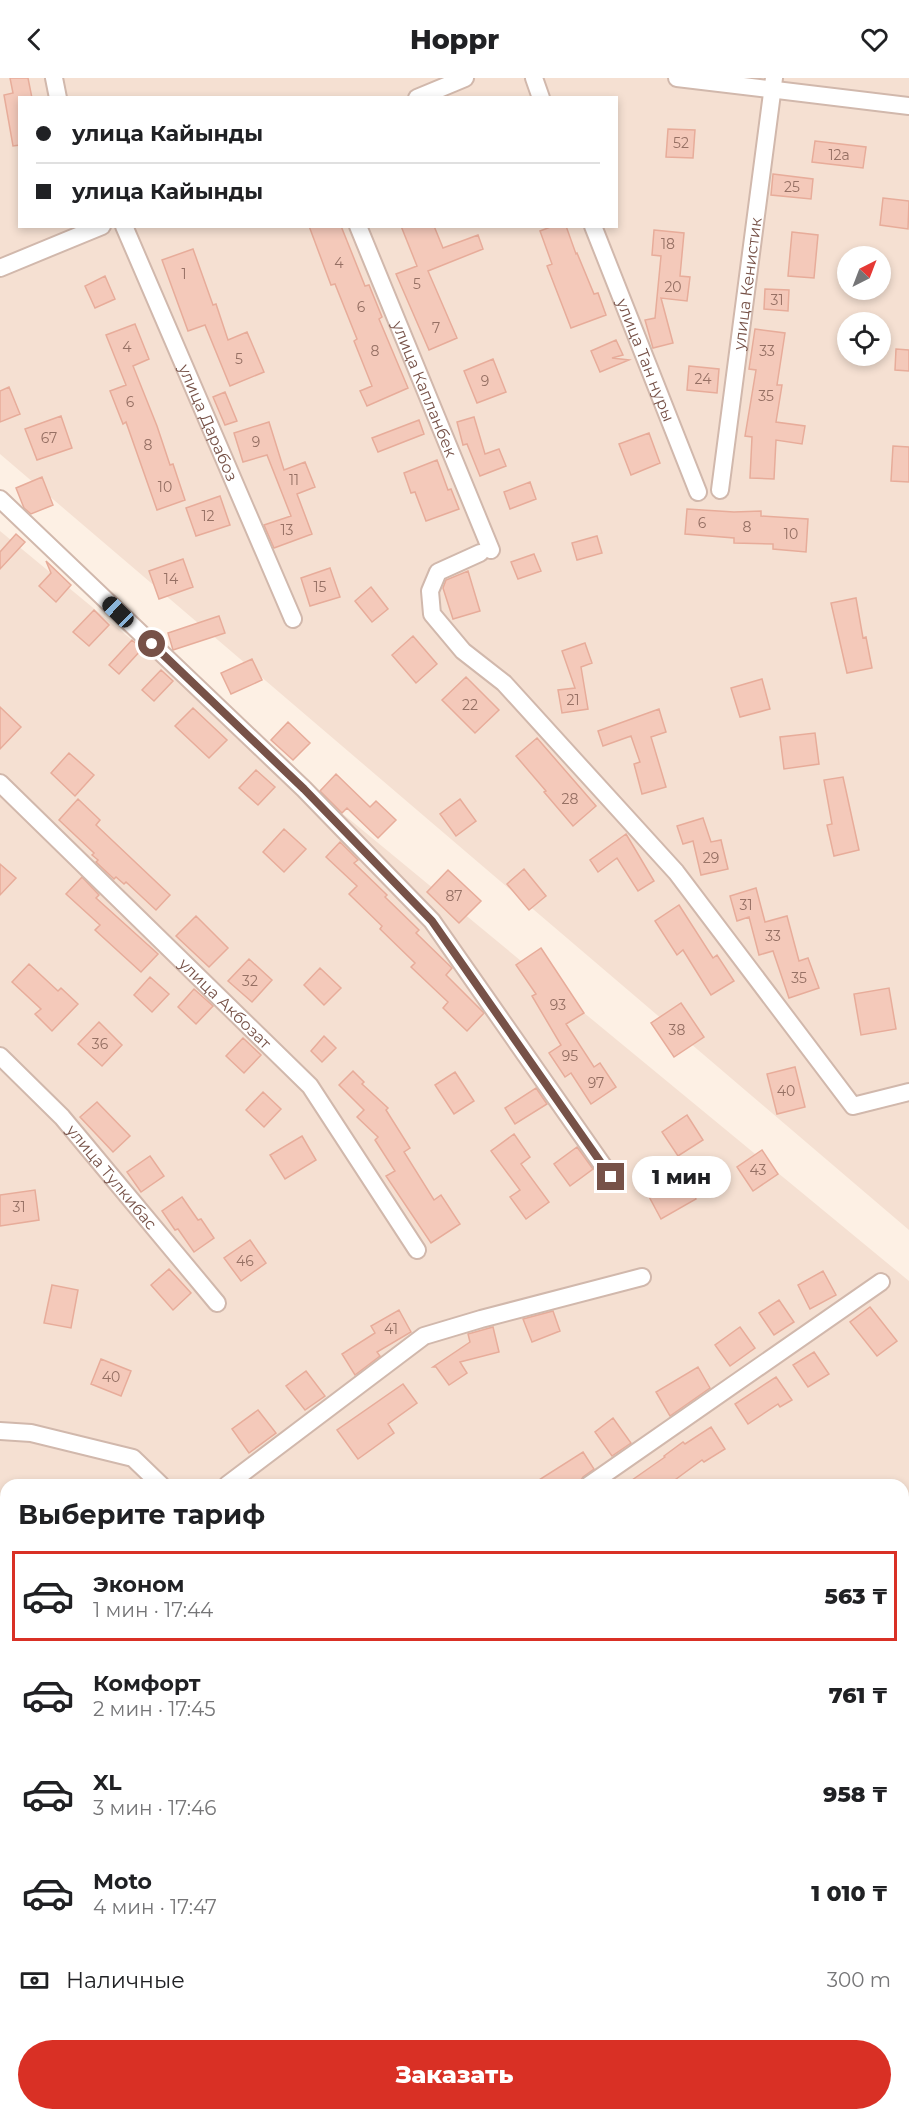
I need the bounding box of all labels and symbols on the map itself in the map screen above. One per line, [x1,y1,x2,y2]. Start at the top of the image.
house number: 52 [673,134,689,152]
house number: 12а [828,146,850,164]
house number: 25 [784,178,800,196]
street label: улица Кенистик [729,216,766,352]
house number: 18 [661,235,675,253]
north arrow [837,246,891,300]
house number: 4 [334,254,344,272]
house number: 1 [181,265,187,283]
house number: 5 [413,275,421,293]
house number: 20 [664,278,682,296]
house number: 31 [771,291,783,309]
street label: улица Тан нуры [612,295,678,424]
house number: 6 [357,298,366,316]
street label: улица Капланбек [388,317,461,460]
house number: 7 [432,319,440,337]
house number: 4 [122,338,132,356]
house number: 8 [371,342,380,360]
house number: 33 [759,342,775,360]
house number: 5 [235,350,243,368]
street label: улица Дарабоз [174,360,242,484]
house number: 24 [695,370,712,388]
house number: 9 [481,372,489,390]
house number: 35 [758,387,774,405]
house number: 6 [126,393,135,411]
house number: 67 [41,429,57,447]
house number: 9 [252,433,260,451]
house number: 8 [144,436,153,454]
house number: 11 [289,471,299,489]
house number: 10 [158,478,172,496]
house number: 12 [201,507,215,525]
house number: 6 [698,514,707,532]
house number: 8 [743,518,752,536]
house number: 13 [281,521,294,539]
house number: 10 [784,525,798,543]
house number: 14 [164,570,179,588]
house number: 15 [314,578,327,596]
car [99,593,137,631]
route start [138,630,165,657]
house number: 21 [566,691,580,709]
house number: 22 [462,696,478,714]
house number: 28 [562,790,579,808]
house number: 29 [703,849,719,867]
house number: 87 [445,887,463,905]
house number: 31 [740,896,752,914]
house number: 33 [765,927,781,945]
street label: улица Акбозат [174,954,275,1053]
house number: 35 [791,969,807,987]
house number: 32 [242,972,258,990]
house number: 93 [550,996,566,1014]
house number: 38 [669,1021,685,1039]
house number: 36 [92,1035,109,1053]
house number: 95 [562,1047,578,1065]
house number: 97 [588,1074,604,1092]
house number: 40 [777,1082,795,1100]
street label: улица Тулкибас [62,1120,161,1234]
callout: 1 мин [632,1156,731,1198]
house number: 43 [750,1161,767,1179]
route end [597,1163,624,1190]
house number: 31 [13,1198,25,1216]
house number: 46 [236,1252,254,1270]
house number: 41 [384,1320,398,1338]
house number: 40 [102,1368,120,1386]

